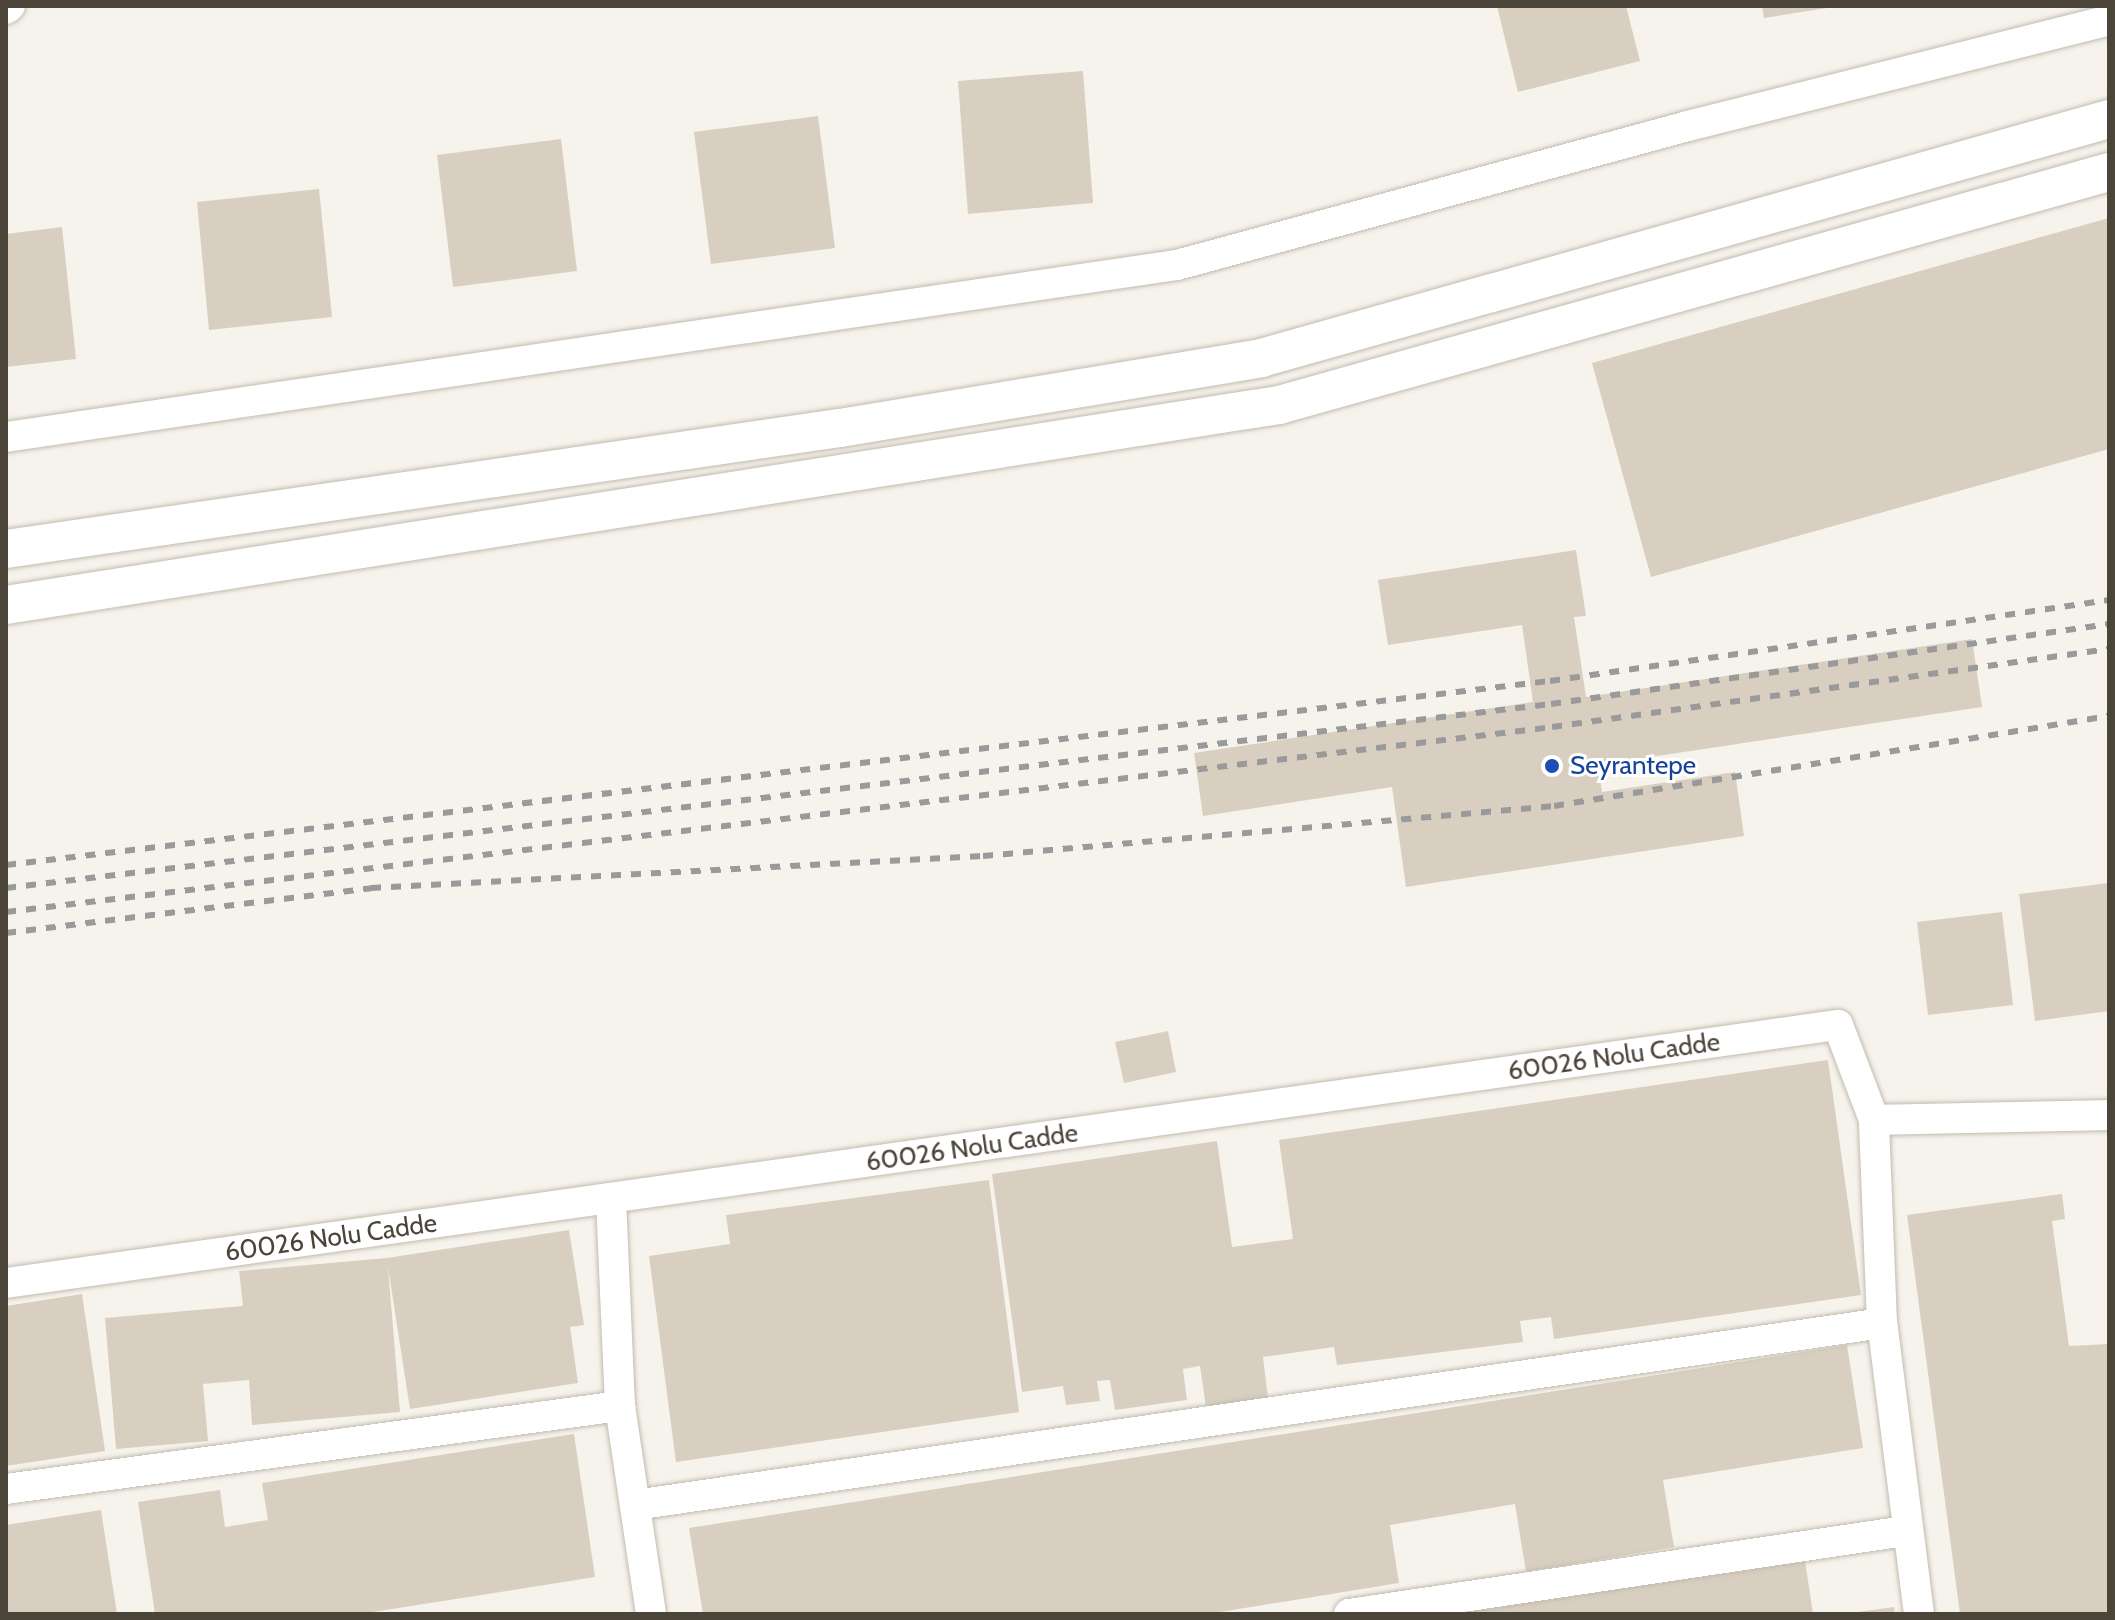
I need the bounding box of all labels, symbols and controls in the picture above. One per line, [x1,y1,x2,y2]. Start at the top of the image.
place label: Seyrantepe [1570,750,1696,782]
marker: Seyrantepe [1541,755,1563,777]
street label: 60026 Nolu Cadde [1506,1027,1722,1087]
street label: 60026 Nolu Cadde [864,1118,1080,1178]
street label: 60026 Nolu Cadde [223,1208,439,1268]

